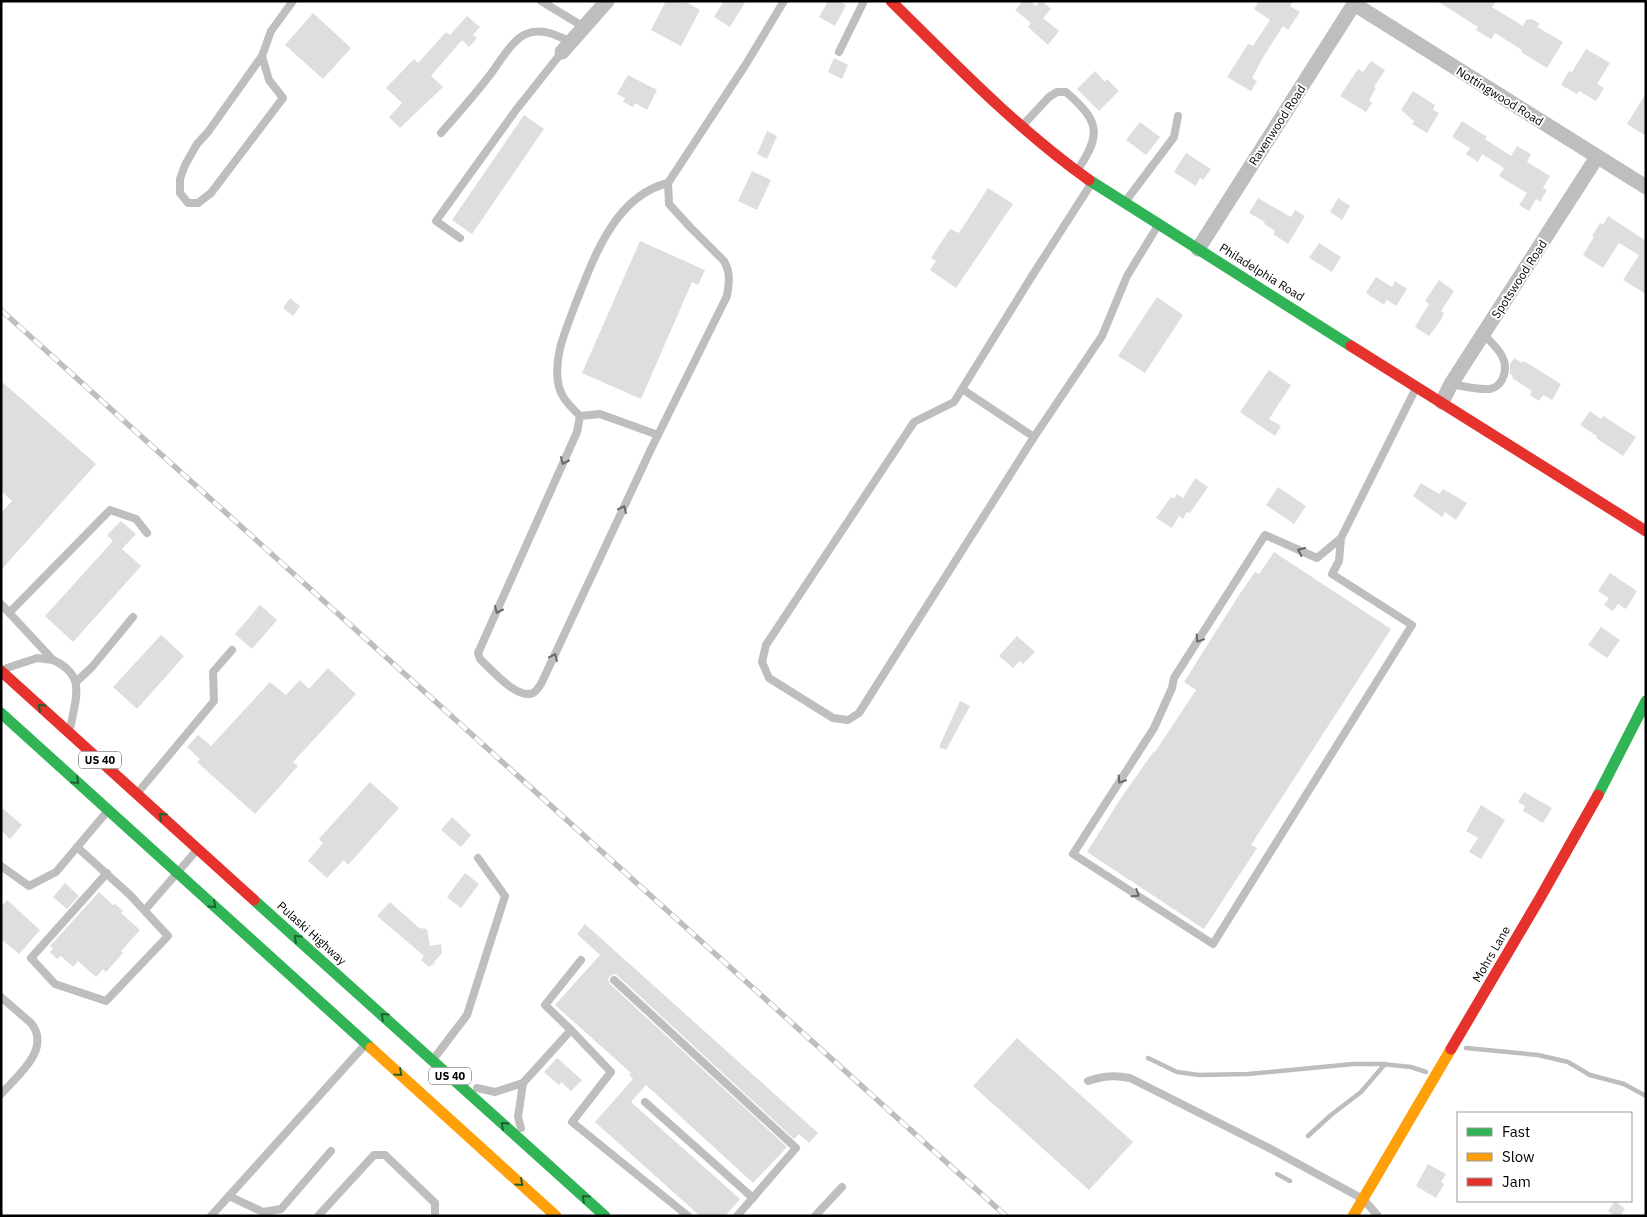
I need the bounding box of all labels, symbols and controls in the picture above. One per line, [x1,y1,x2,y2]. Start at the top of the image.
street label: Nottingwood Road [1454,63,1546,129]
street label: Ravenwood Road [1245,82,1309,168]
street label: Spotswood Road [1488,237,1550,321]
street label: Philadelphia Road [1217,240,1307,304]
one-way arrow [560,456,570,465]
one-way arrow [617,506,627,515]
one-way arrow [1297,546,1306,557]
one-way arrow [493,605,504,614]
one-way arrow [1195,633,1205,642]
one-way arrow [548,653,559,662]
one-way arrow [38,704,47,713]
road number: US 40 [79,752,121,768]
one-way arrow [70,775,79,784]
one-way arrow [1118,775,1127,784]
one-way arrow [158,813,167,822]
one-way arrow [1130,888,1139,898]
street label: Pulaski Highway [274,898,350,968]
one-way arrow [208,899,217,908]
street label: Mohrs Lane [1469,923,1513,985]
one-way arrow [294,935,303,944]
one-way arrow [380,1013,389,1022]
one-way arrow [393,1067,402,1076]
road number: US 40 [429,1068,471,1084]
legend [1457,1112,1632,1202]
one-way arrow [501,1122,510,1131]
text: Fast [1502,1122,1530,1141]
text: Slow [1502,1147,1535,1166]
text: Jam [1502,1172,1531,1191]
one-way arrow [514,1177,523,1186]
one-way arrow [582,1195,591,1204]

